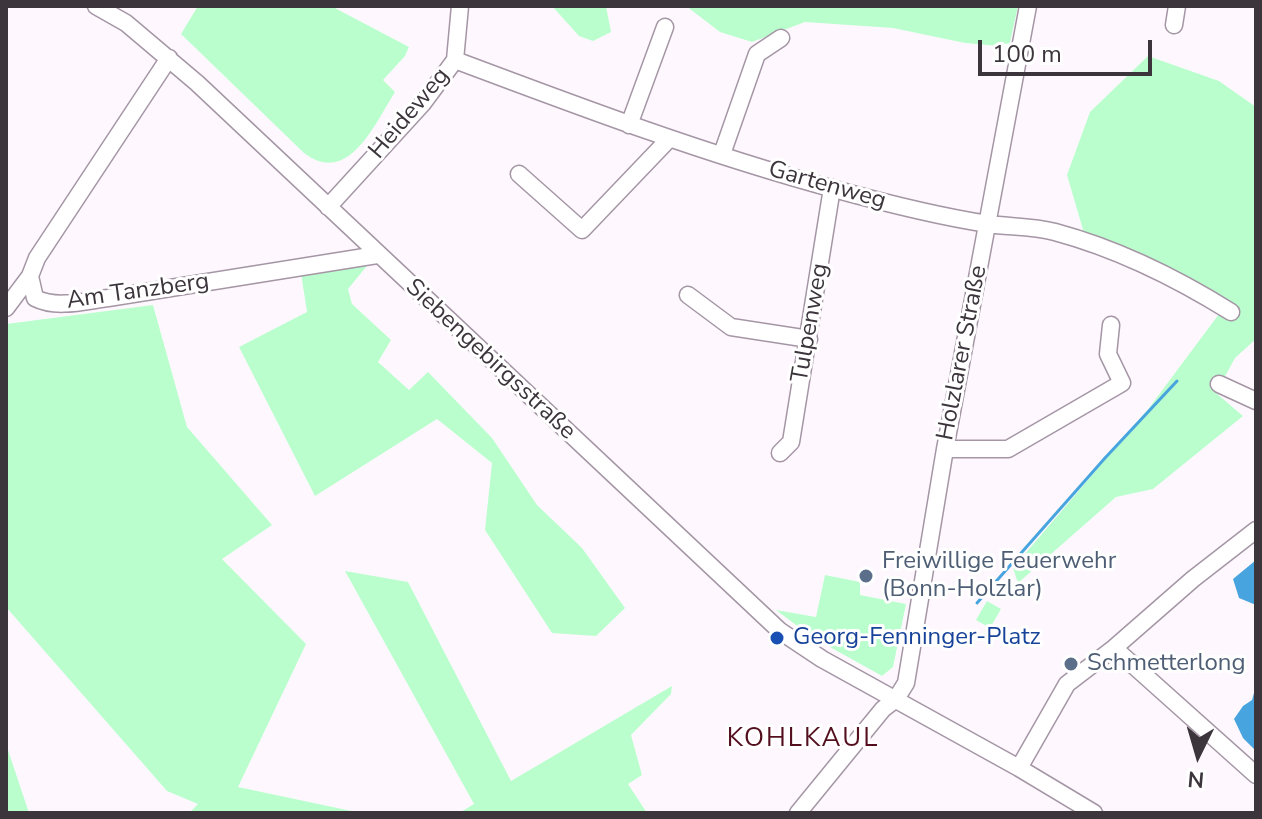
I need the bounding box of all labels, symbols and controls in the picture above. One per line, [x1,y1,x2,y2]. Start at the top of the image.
scale bar [982,24,1156,74]
text: 100 m [992,38,1062,70]
street label: Heideweg [364,63,456,165]
street label: Gartenweg [765,156,889,216]
street label: Tulpenweg [786,261,836,385]
street label: Holzlarer Straße [932,263,994,443]
street label: Am Tanzberg [65,268,211,316]
street label: Siebengebirgsstraße [399,274,581,446]
place label: Freiwillige Feuerwehr (Bonn-Holzlar) [882,548,1116,604]
marker: Freiwillige Feuerwehr (Bonn-Holzlar) [857,567,875,585]
place label: Georg-Fenninger-Platz [793,624,1041,652]
marker: Georg-Fenninger-Platz [768,629,786,647]
place label: Schmetterlong [1087,650,1246,678]
marker: Schmetterlong [1062,655,1080,673]
north arrow [1158,715,1238,795]
district label: KOHLKAUL [727,724,879,756]
text: N [1186,763,1205,795]

